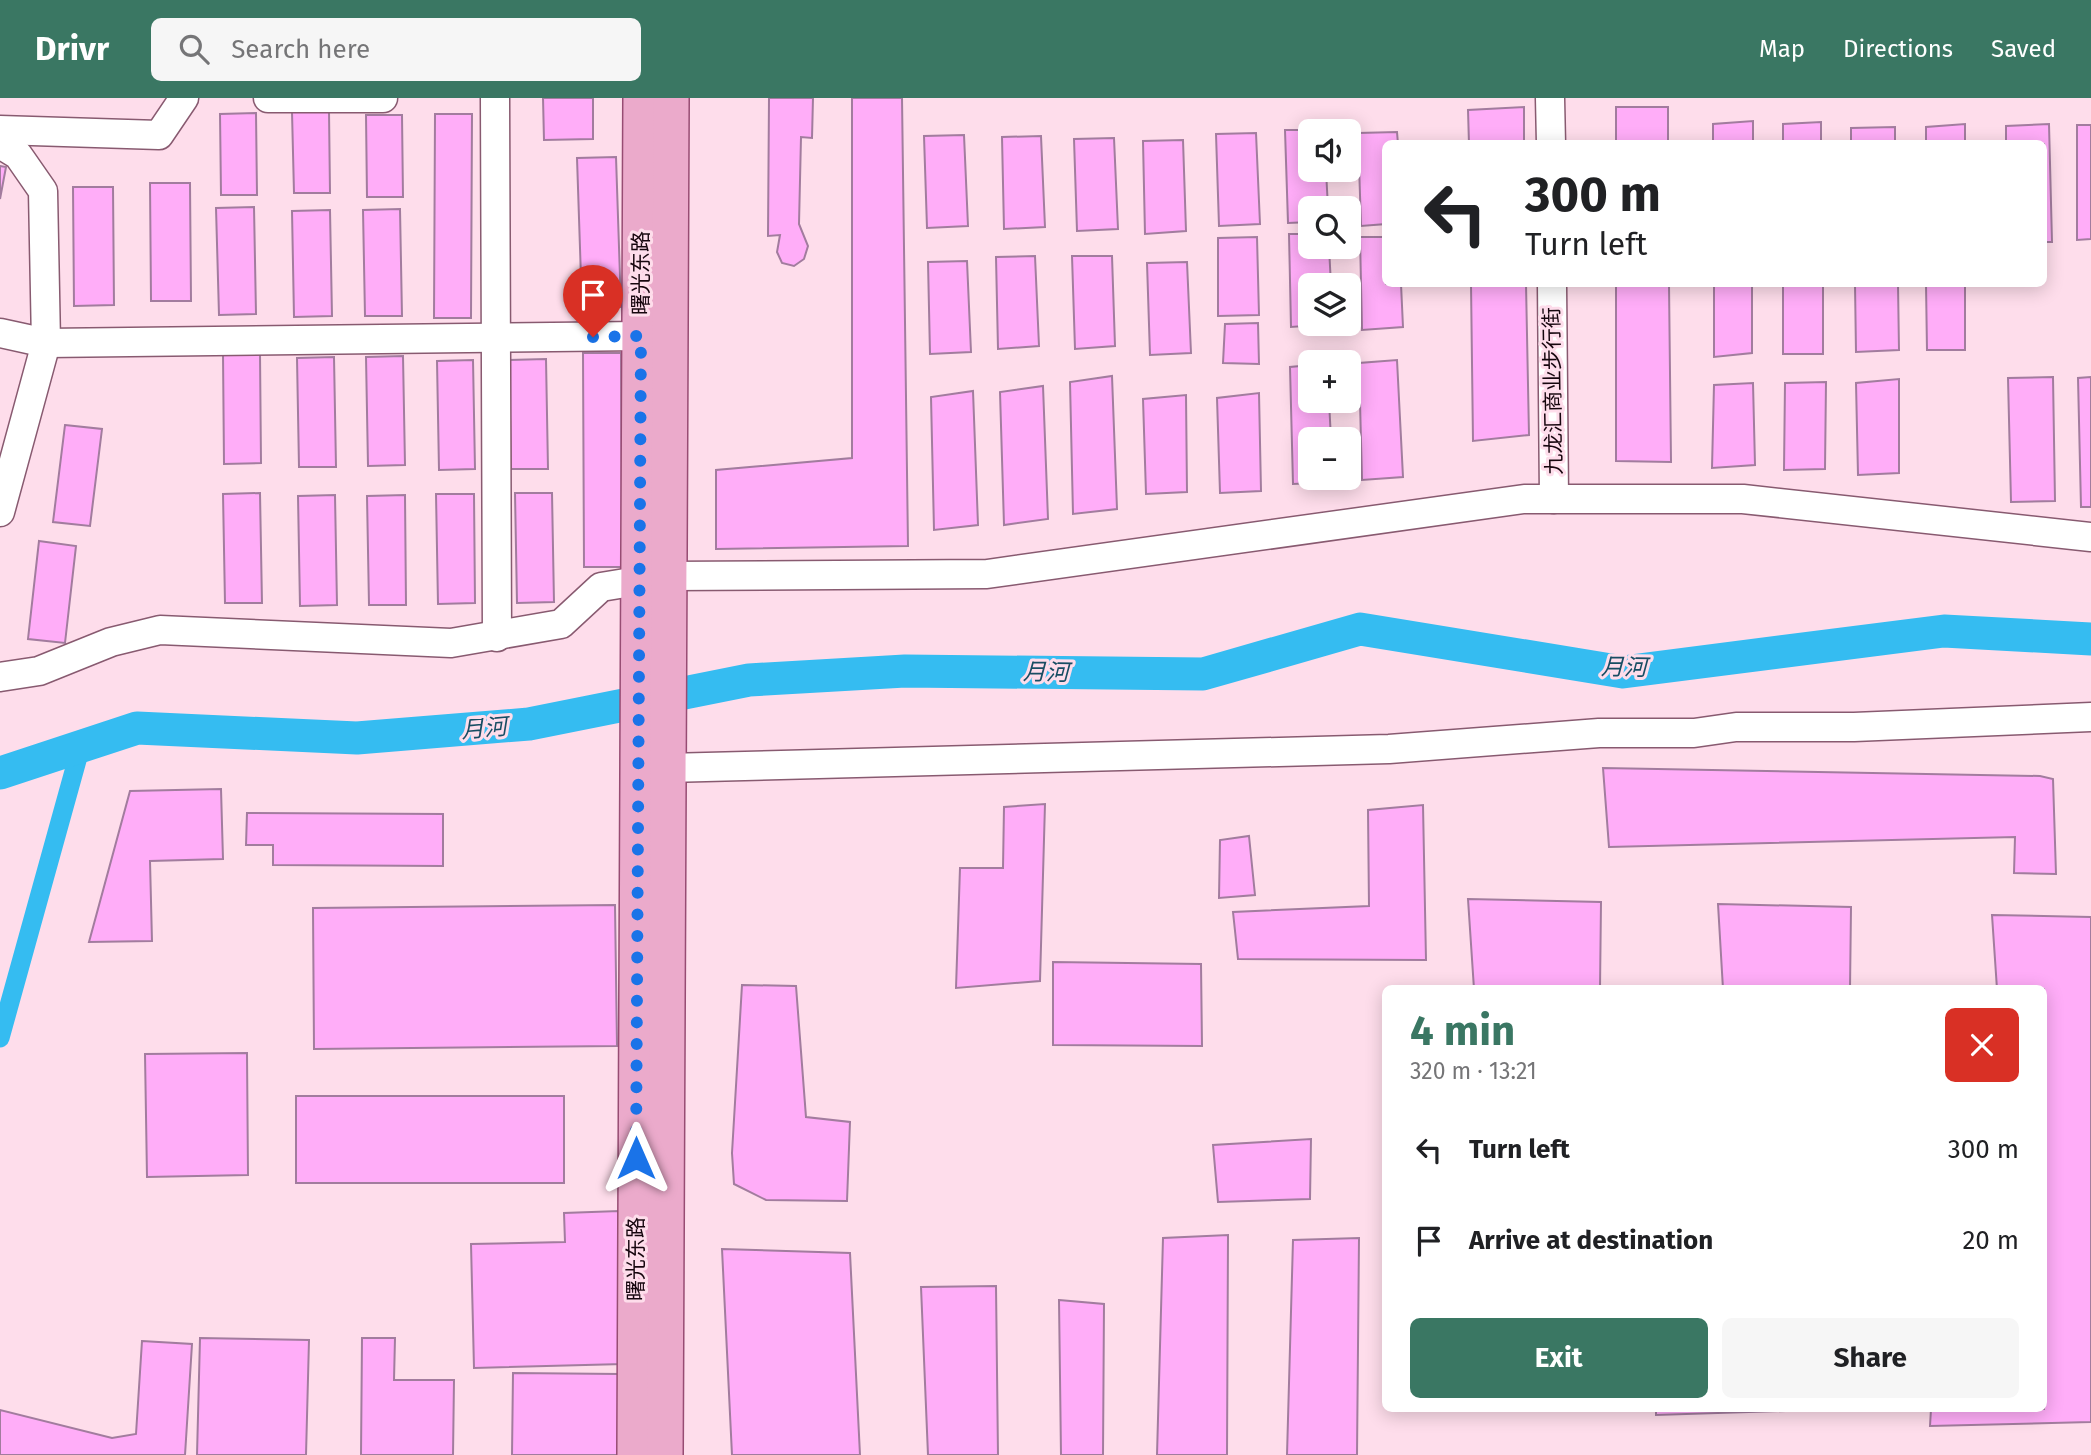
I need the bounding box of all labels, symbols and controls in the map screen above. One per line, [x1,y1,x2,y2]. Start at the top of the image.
search box [151,18,641,81]
text: Drivr [35,29,109,69]
icon: search [175,30,213,68]
text: Search here [231,34,370,65]
text: Map [1759,35,1805,63]
text: Directions [1843,35,1953,63]
text: Saved [1991,35,2056,63]
map controls [1298,119,1361,490]
button: sound [1298,119,1361,182]
text: 300 m [1525,165,1661,224]
icon: left [1410,168,1501,259]
button: search [1298,196,1361,259]
text: Turn left [1525,225,1647,263]
street label: 曙光东路 [628,231,654,315]
pin [563,265,623,337]
button: layers [1298,273,1361,336]
icon: arrive [574,276,612,314]
street label: 九龙汇商业步行街 [1539,307,1567,475]
button: + [1298,350,1361,413]
button: − [1298,427,1361,490]
water label: 月河 [1601,653,1651,681]
water label: 月河 [1023,658,1073,686]
water label: 月河 [460,712,512,744]
text: 4 min [1410,1006,1515,1056]
button: close [1945,1008,2019,1082]
text: 320 m · 13:21 [1410,1057,1537,1085]
position arrow [599,1121,673,1195]
icon: left [1410,1131,1448,1169]
text: Turn left [1469,1134,1570,1165]
text: 300 m [1948,1134,2019,1165]
street label: 曙光东路 [623,1217,649,1301]
icon: arrive [1410,1222,1448,1260]
text: Arrive at destination [1469,1225,1713,1256]
text: 20 m [1962,1225,2019,1256]
button: Exit [1410,1318,1708,1398]
button: Share [1722,1318,2019,1398]

